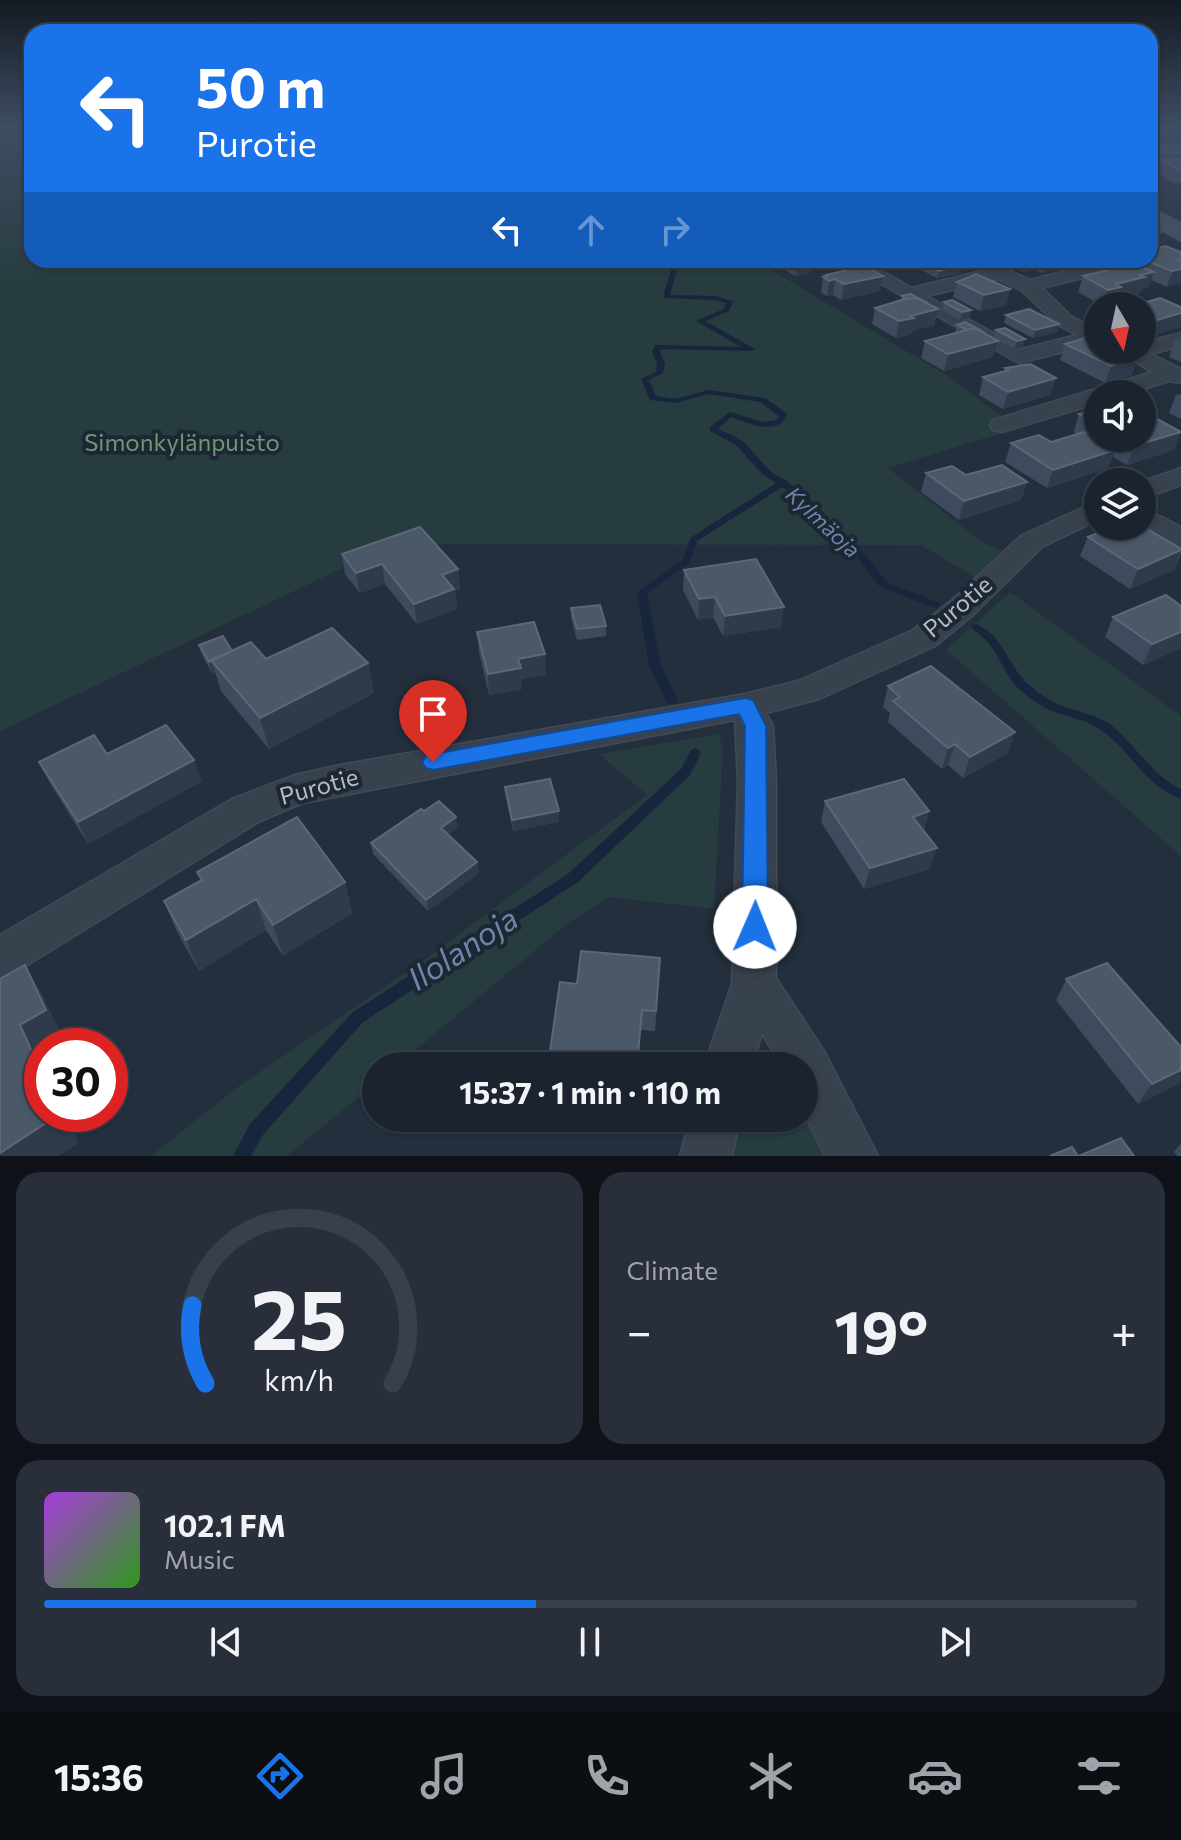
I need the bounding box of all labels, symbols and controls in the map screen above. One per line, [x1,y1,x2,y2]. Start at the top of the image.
text: 50 m [196,51,325,120]
icon: left [64,56,168,160]
text: Purotie [196,120,317,164]
icon: left [485,208,529,252]
icon: ahead [569,208,613,252]
icon: right [653,208,697,252]
north arrow [1084,292,1156,364]
map controls [1084,292,1156,540]
button: sound [1084,380,1156,452]
park label: Simonkylänpuisto [84,427,280,456]
button: layers [1084,468,1156,540]
water label: Kylmäoja [781,481,866,563]
street label: Purotie [917,569,997,643]
pin [399,680,467,762]
icon: arrive [411,692,455,736]
street label: Purotie [276,761,361,810]
position arrow [713,885,797,969]
water label: Ilolanoja [399,897,525,998]
speed limit sign: 30 [24,1028,128,1132]
text: 15:37 · 1 min · 110 m [459,1073,721,1110]
text: Climate [627,1254,718,1285]
text: 25 [251,1265,347,1367]
text: 19° [834,1293,928,1366]
text: − [627,1303,652,1357]
text: + [1111,1303,1137,1357]
text: km/h [264,1362,334,1397]
text: 102.1 FM [164,1506,286,1543]
text: Music [164,1543,235,1574]
icon: previous [204,1620,248,1664]
icon: pause [568,1620,612,1664]
icon: next [933,1620,977,1664]
icon: directions [252,1748,308,1804]
icon: music [416,1748,472,1804]
icon: phone [579,1748,635,1804]
icon: climate [743,1748,799,1804]
icon: car [907,1748,963,1804]
icon: filters [1071,1748,1127,1804]
text: 15:36 [54,1754,144,1798]

